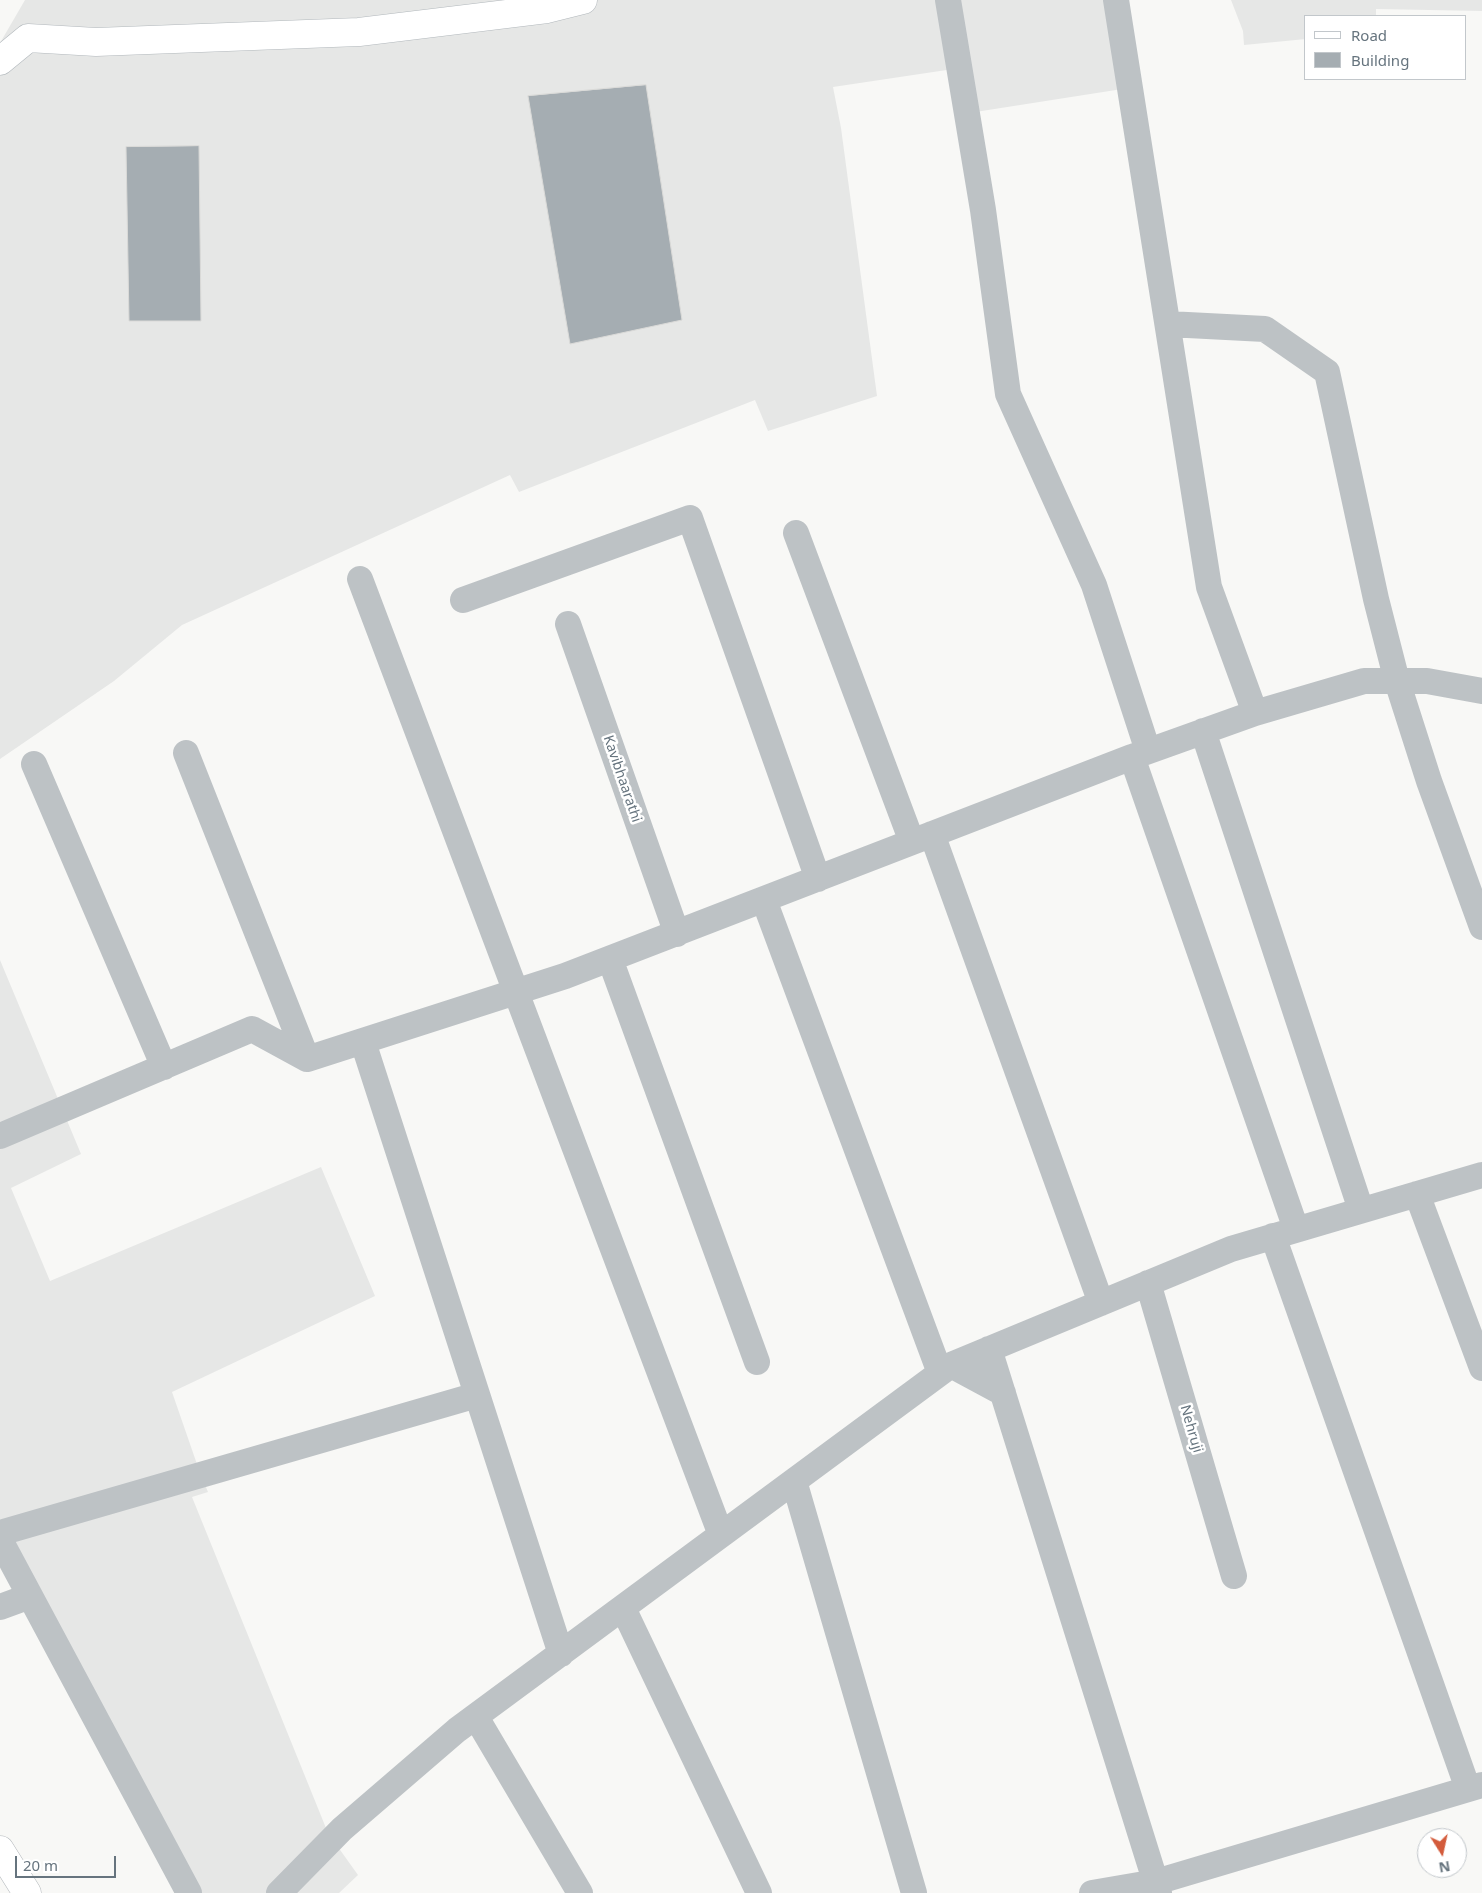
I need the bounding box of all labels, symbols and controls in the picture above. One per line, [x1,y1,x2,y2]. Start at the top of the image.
legend [1304,15,1467,80]
text: Road [1351,25,1387,45]
text: Building [1351,50,1409,70]
street label: Kavibhaarathi [599,733,645,825]
street label: Nehruji [1176,1403,1206,1455]
north arrow [1417,1828,1467,1878]
scale bar [18,1846,119,1878]
text: 20 m [23,1855,58,1875]
text: N [1437,1857,1452,1878]

